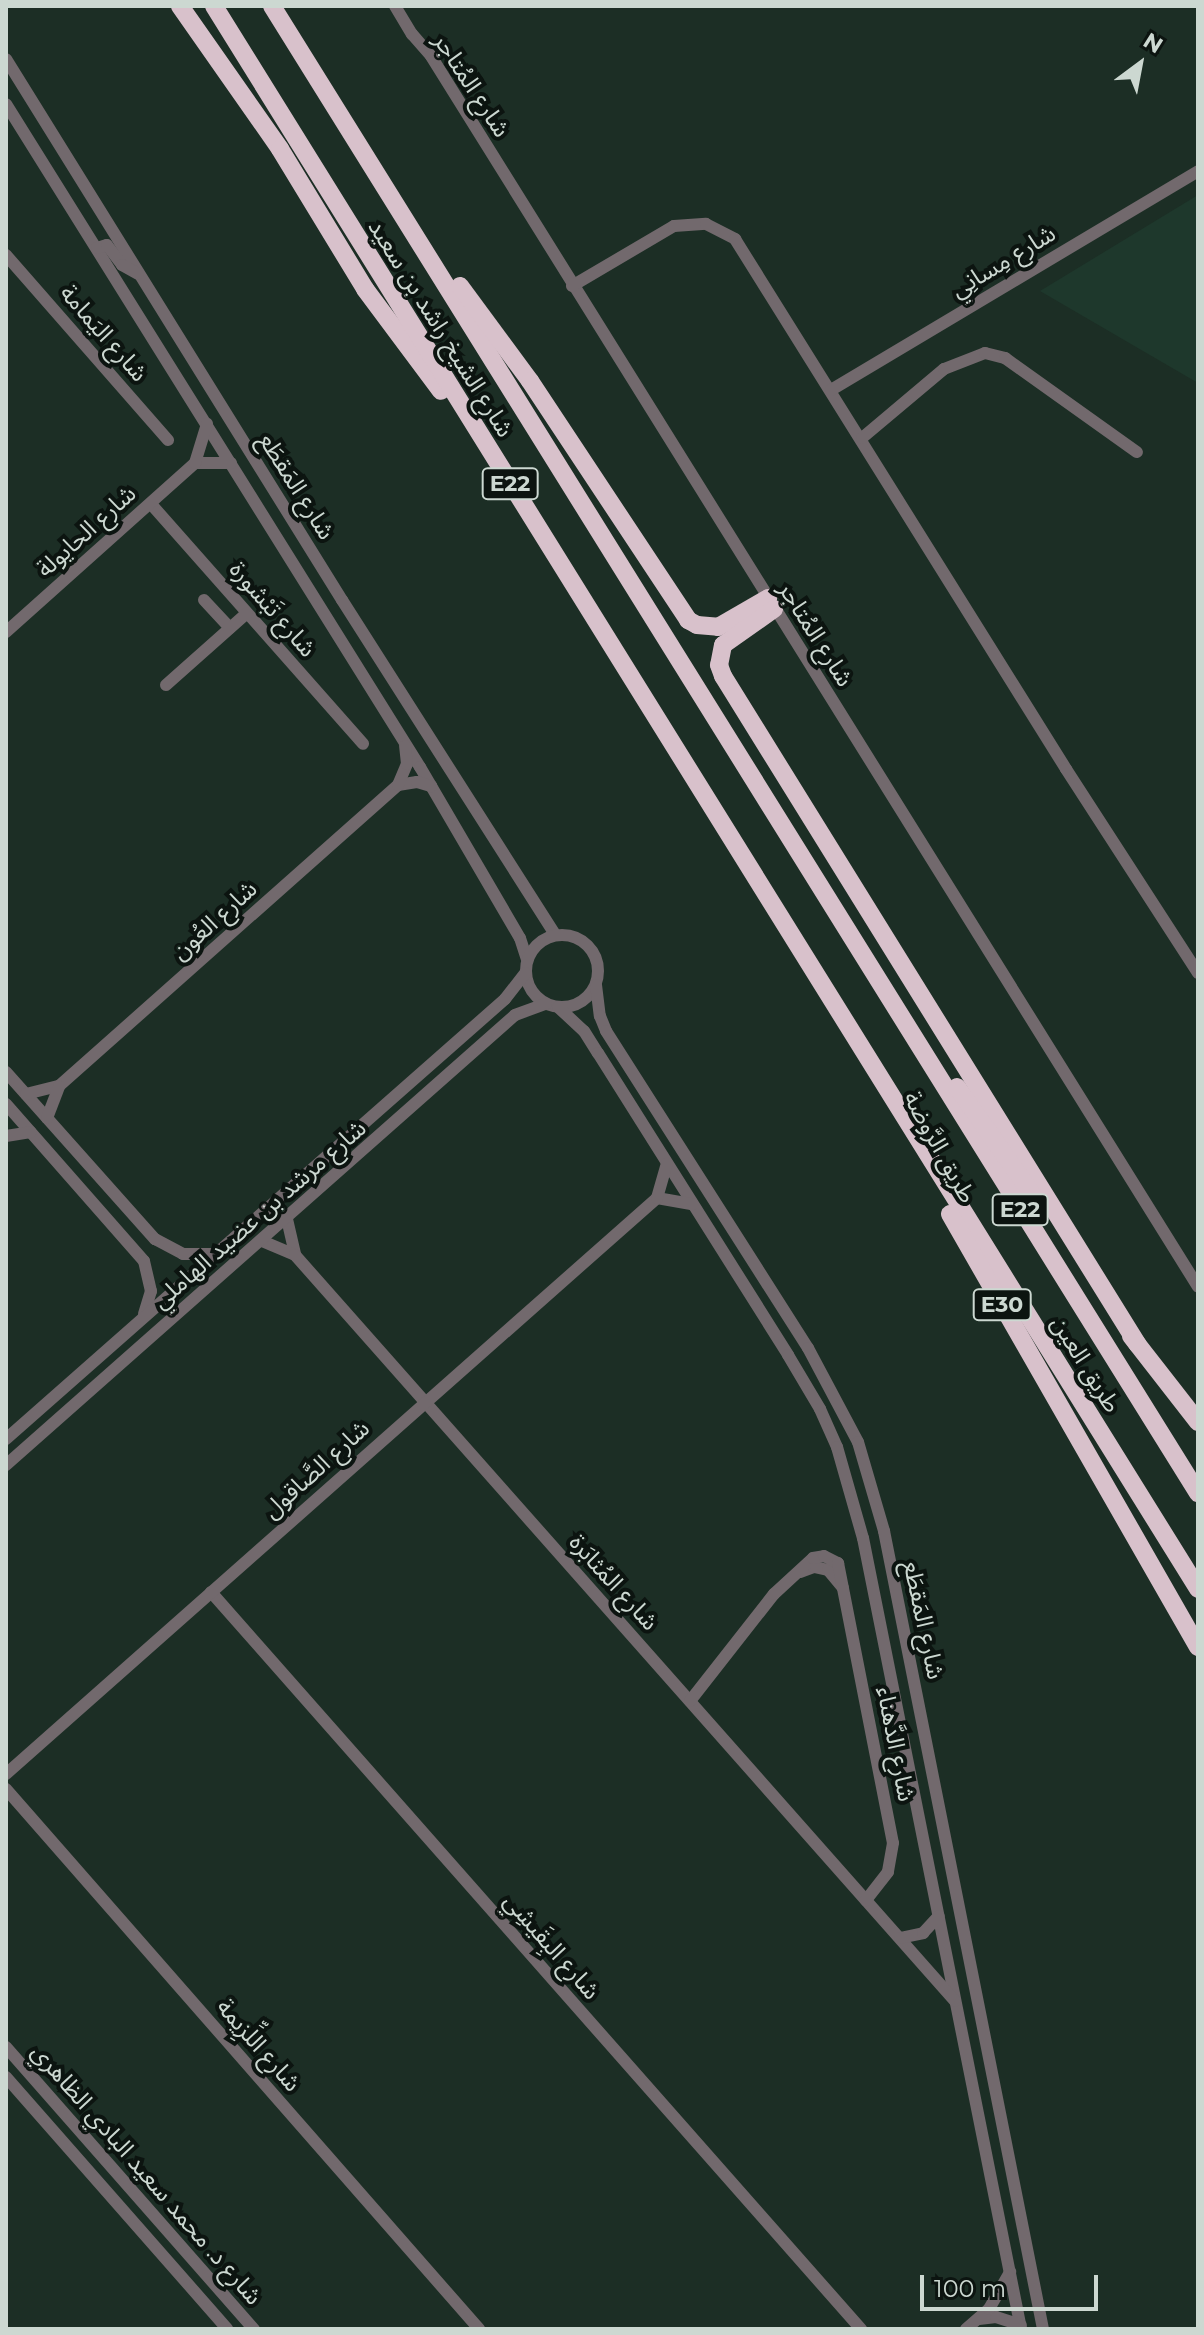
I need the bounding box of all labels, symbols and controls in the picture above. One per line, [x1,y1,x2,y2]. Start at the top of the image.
north arrow [1100,24,1180,104]
street label: شارع المُتاجر [428,27,516,143]
text: N [1138,27,1168,59]
street label: شارع الشيخ راشد بن سعيد [362,214,520,442]
street label: شارع مِسانِي [945,218,1061,304]
street label: شارع اليَمامة [54,279,154,387]
street label: شارع المَقطَع [253,427,341,545]
road number: E22 [480,466,540,502]
street label: شارع الحايولة [30,479,142,583]
street label: شارع تَبْشورة [224,555,322,663]
street label: شارع المُتاجر [772,576,860,692]
street label: شارع العُون [165,874,263,966]
street label: طريق الرَّوضة [897,1086,983,1208]
street label: شارع مرشد بن عضيد الهاملي [146,1113,372,1315]
road number: E22 [990,1192,1050,1228]
road number: E30 [972,1287,1032,1323]
street label: طريق العين [1045,1310,1127,1418]
street label: شارع الصَّاقول [257,1414,375,1524]
street label: شارع المُثابَرة [563,1528,665,1636]
street label: شارع المَقطَع [897,1558,951,1682]
street label: شارع الدَّهناء [871,1684,921,1804]
street label: شارع البِقَيشِي [498,1887,606,2005]
street label: شارع اللِّزِيمة [211,1993,307,2097]
street label: شارع د. محمد سعيد البادي الظاهري [26,2038,268,2310]
scale bar [924,2259,1102,2309]
text: 100 m [934,2274,1006,2303]

